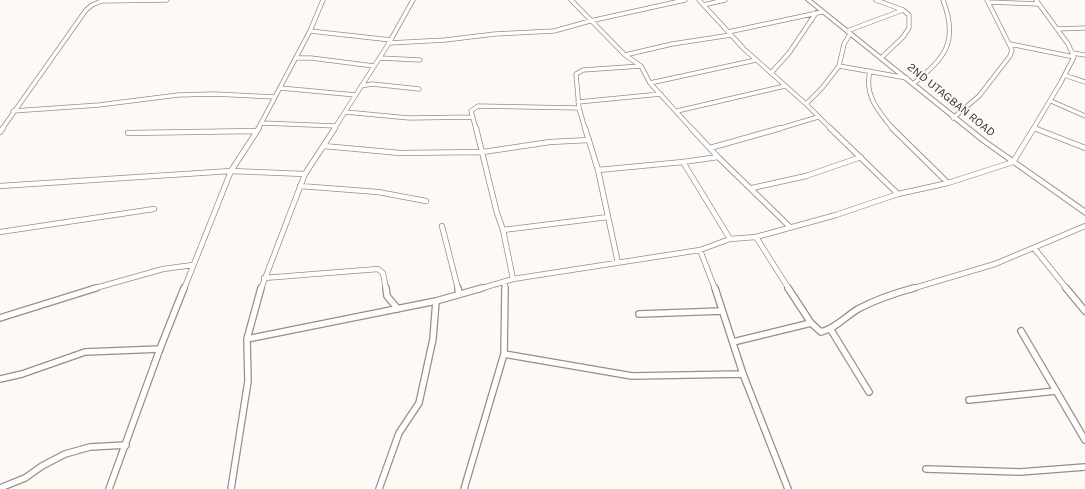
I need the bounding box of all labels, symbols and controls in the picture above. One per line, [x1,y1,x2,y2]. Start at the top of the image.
street label: 2ND UTAGBAN ROAD [904,60,998,140]

